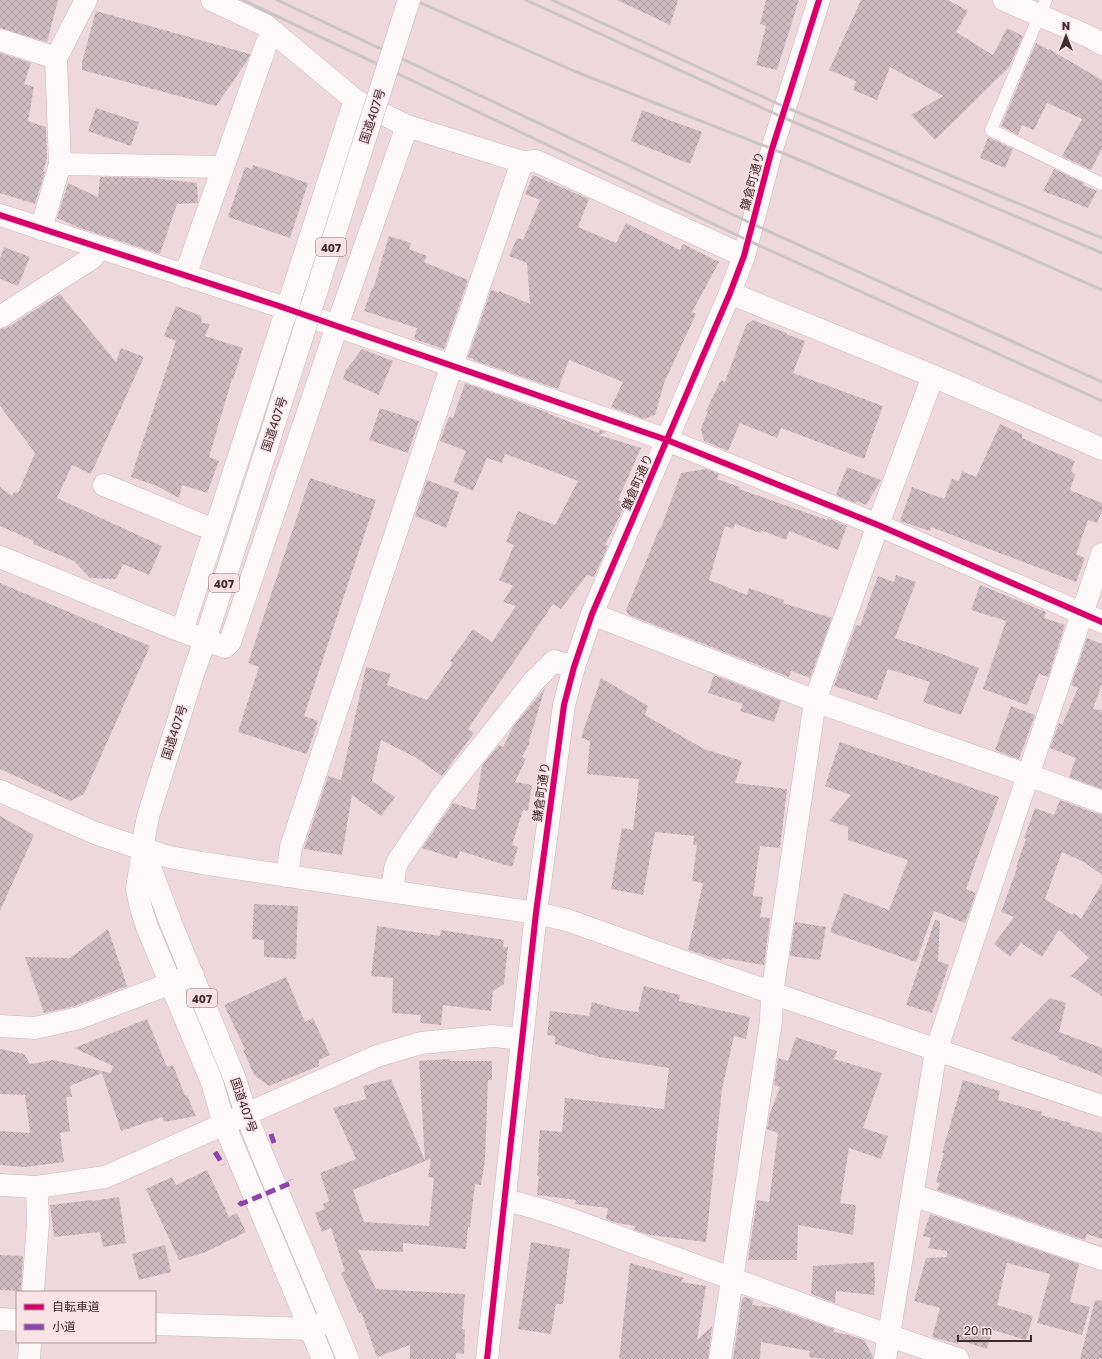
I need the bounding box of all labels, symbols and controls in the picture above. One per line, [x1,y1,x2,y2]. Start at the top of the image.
north arrow [1046,16,1086,56]
text: N [1062,19,1070,32]
street label: 国道407号 [356,87,388,145]
street label: 鎌倉町通り [737,150,767,212]
road number: 407 [316,238,346,256]
street label: 国道407号 [258,395,290,453]
street label: 鎌倉町通り [618,451,656,513]
road number: 407 [209,574,239,592]
street label: 国道407号 [158,703,190,761]
street label: 鎌倉町通り [529,761,553,823]
road number: 407 [187,989,217,1007]
street label: 国道407号 [228,1076,260,1134]
legend [16,1291,156,1343]
text: 自転車道 [52,1299,100,1314]
scale bar [958,1317,1031,1343]
text: 小道 [52,1319,76,1334]
text: 20 m [964,1323,992,1338]

